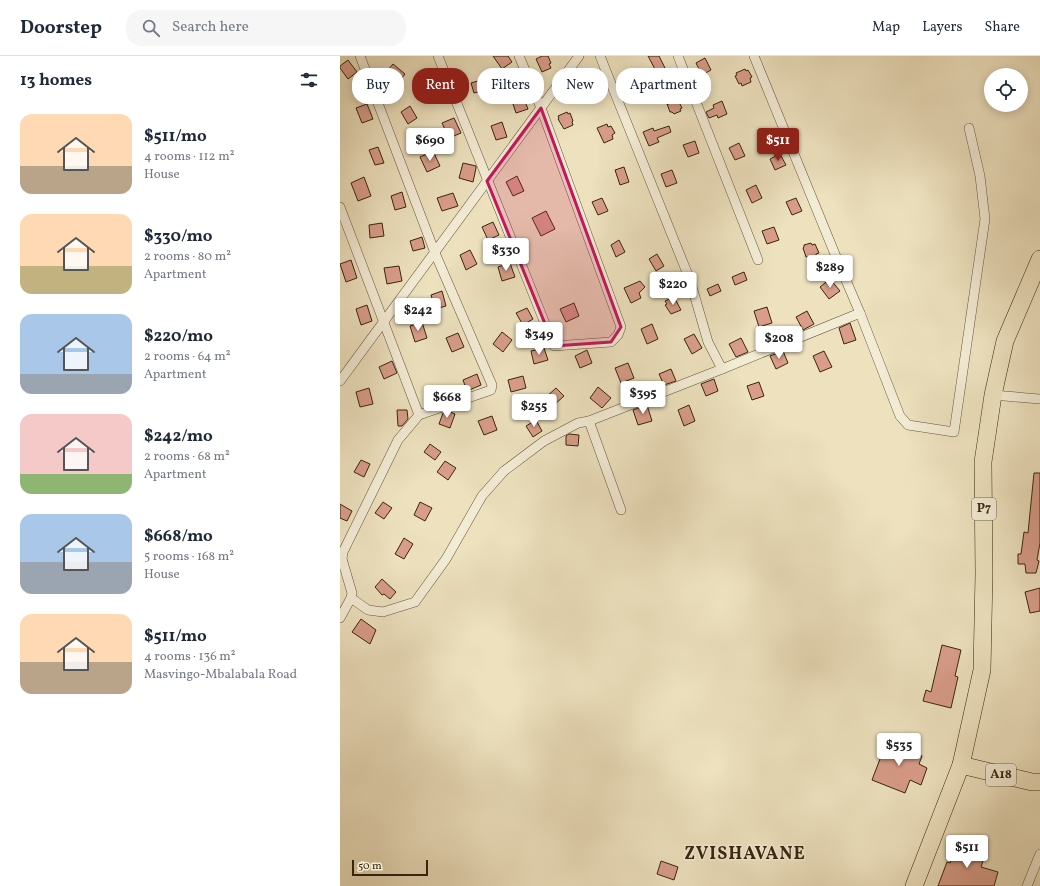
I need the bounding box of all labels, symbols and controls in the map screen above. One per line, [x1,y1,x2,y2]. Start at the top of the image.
search box [126,10,406,46]
text: Doorstep [20,15,102,41]
icon: search [140,17,162,39]
text: Search here [172,17,249,38]
text: Map [872,18,900,37]
text: Layers [922,18,962,37]
text: Share [984,18,1020,37]
chip: Buy [352,68,404,104]
chip: Rent [412,68,469,104]
chip: Filters [477,68,544,104]
chip: New [552,68,608,104]
chip: Apartment [616,68,711,104]
map controls [984,68,1028,112]
button: locate [984,68,1028,112]
text: 13 homes [20,69,92,92]
icon: filters [298,69,320,91]
text: $511/mo [144,125,207,148]
pin: $690 [406,128,454,162]
pin: $511 [754,128,802,162]
icon: home [52,130,100,178]
text: $690 [415,132,445,150]
text: $511 [766,132,790,150]
text: 4 rooms · 112 m² [144,148,234,166]
text: House [144,166,180,184]
text: $330/mo [144,225,212,248]
icon: home [52,230,100,278]
pin: $330 [482,238,530,272]
text: $330 [492,242,520,260]
text: 2 rooms · 80 m² [144,248,231,266]
pin: $289 [806,255,854,289]
text: $289 [816,259,844,277]
text: Apartment [144,266,207,284]
pin: $220 [649,272,697,306]
text: $220 [659,276,687,294]
pin: $242 [394,298,442,332]
text: $242 [404,302,432,320]
pin: $349 [515,322,563,356]
text: $220/mo [144,325,213,348]
text: $349 [525,326,553,344]
pin: $208 [755,326,803,360]
icon: home [52,330,100,378]
text: $208 [764,330,794,348]
text: 2 rooms · 64 m² [144,348,231,366]
text: Apartment [144,366,207,384]
pin: $395 [619,381,667,415]
pin: $668 [423,385,471,419]
text: $395 [629,385,657,403]
text: $668 [433,389,461,407]
pin: $255 [510,394,558,428]
text: $255 [521,398,547,416]
text: $242/mo [144,425,213,448]
icon: home [52,430,100,478]
text: 2 rooms · 68 m² [144,448,230,466]
text: Apartment [144,466,207,484]
road number: P7 [972,498,996,520]
text: $668/mo [144,525,213,548]
icon: home [52,530,100,578]
text: 5 rooms · 168 m² [144,548,234,566]
text: House [144,566,180,584]
text: $511/mo [144,625,207,648]
icon: home [52,630,100,678]
text: 4 rooms · 136 m² [144,648,236,666]
text: Masvingo-Mbalabala Road [144,666,297,684]
pin: $535 [875,733,923,767]
text: $535 [886,737,912,755]
road number: A18 [986,764,1016,786]
pin: $511 [943,835,991,869]
text: $511 [955,839,979,857]
district label: ZVISHAVANE [684,842,806,867]
scale bar [352,858,428,877]
text: 50 m [358,859,382,874]

